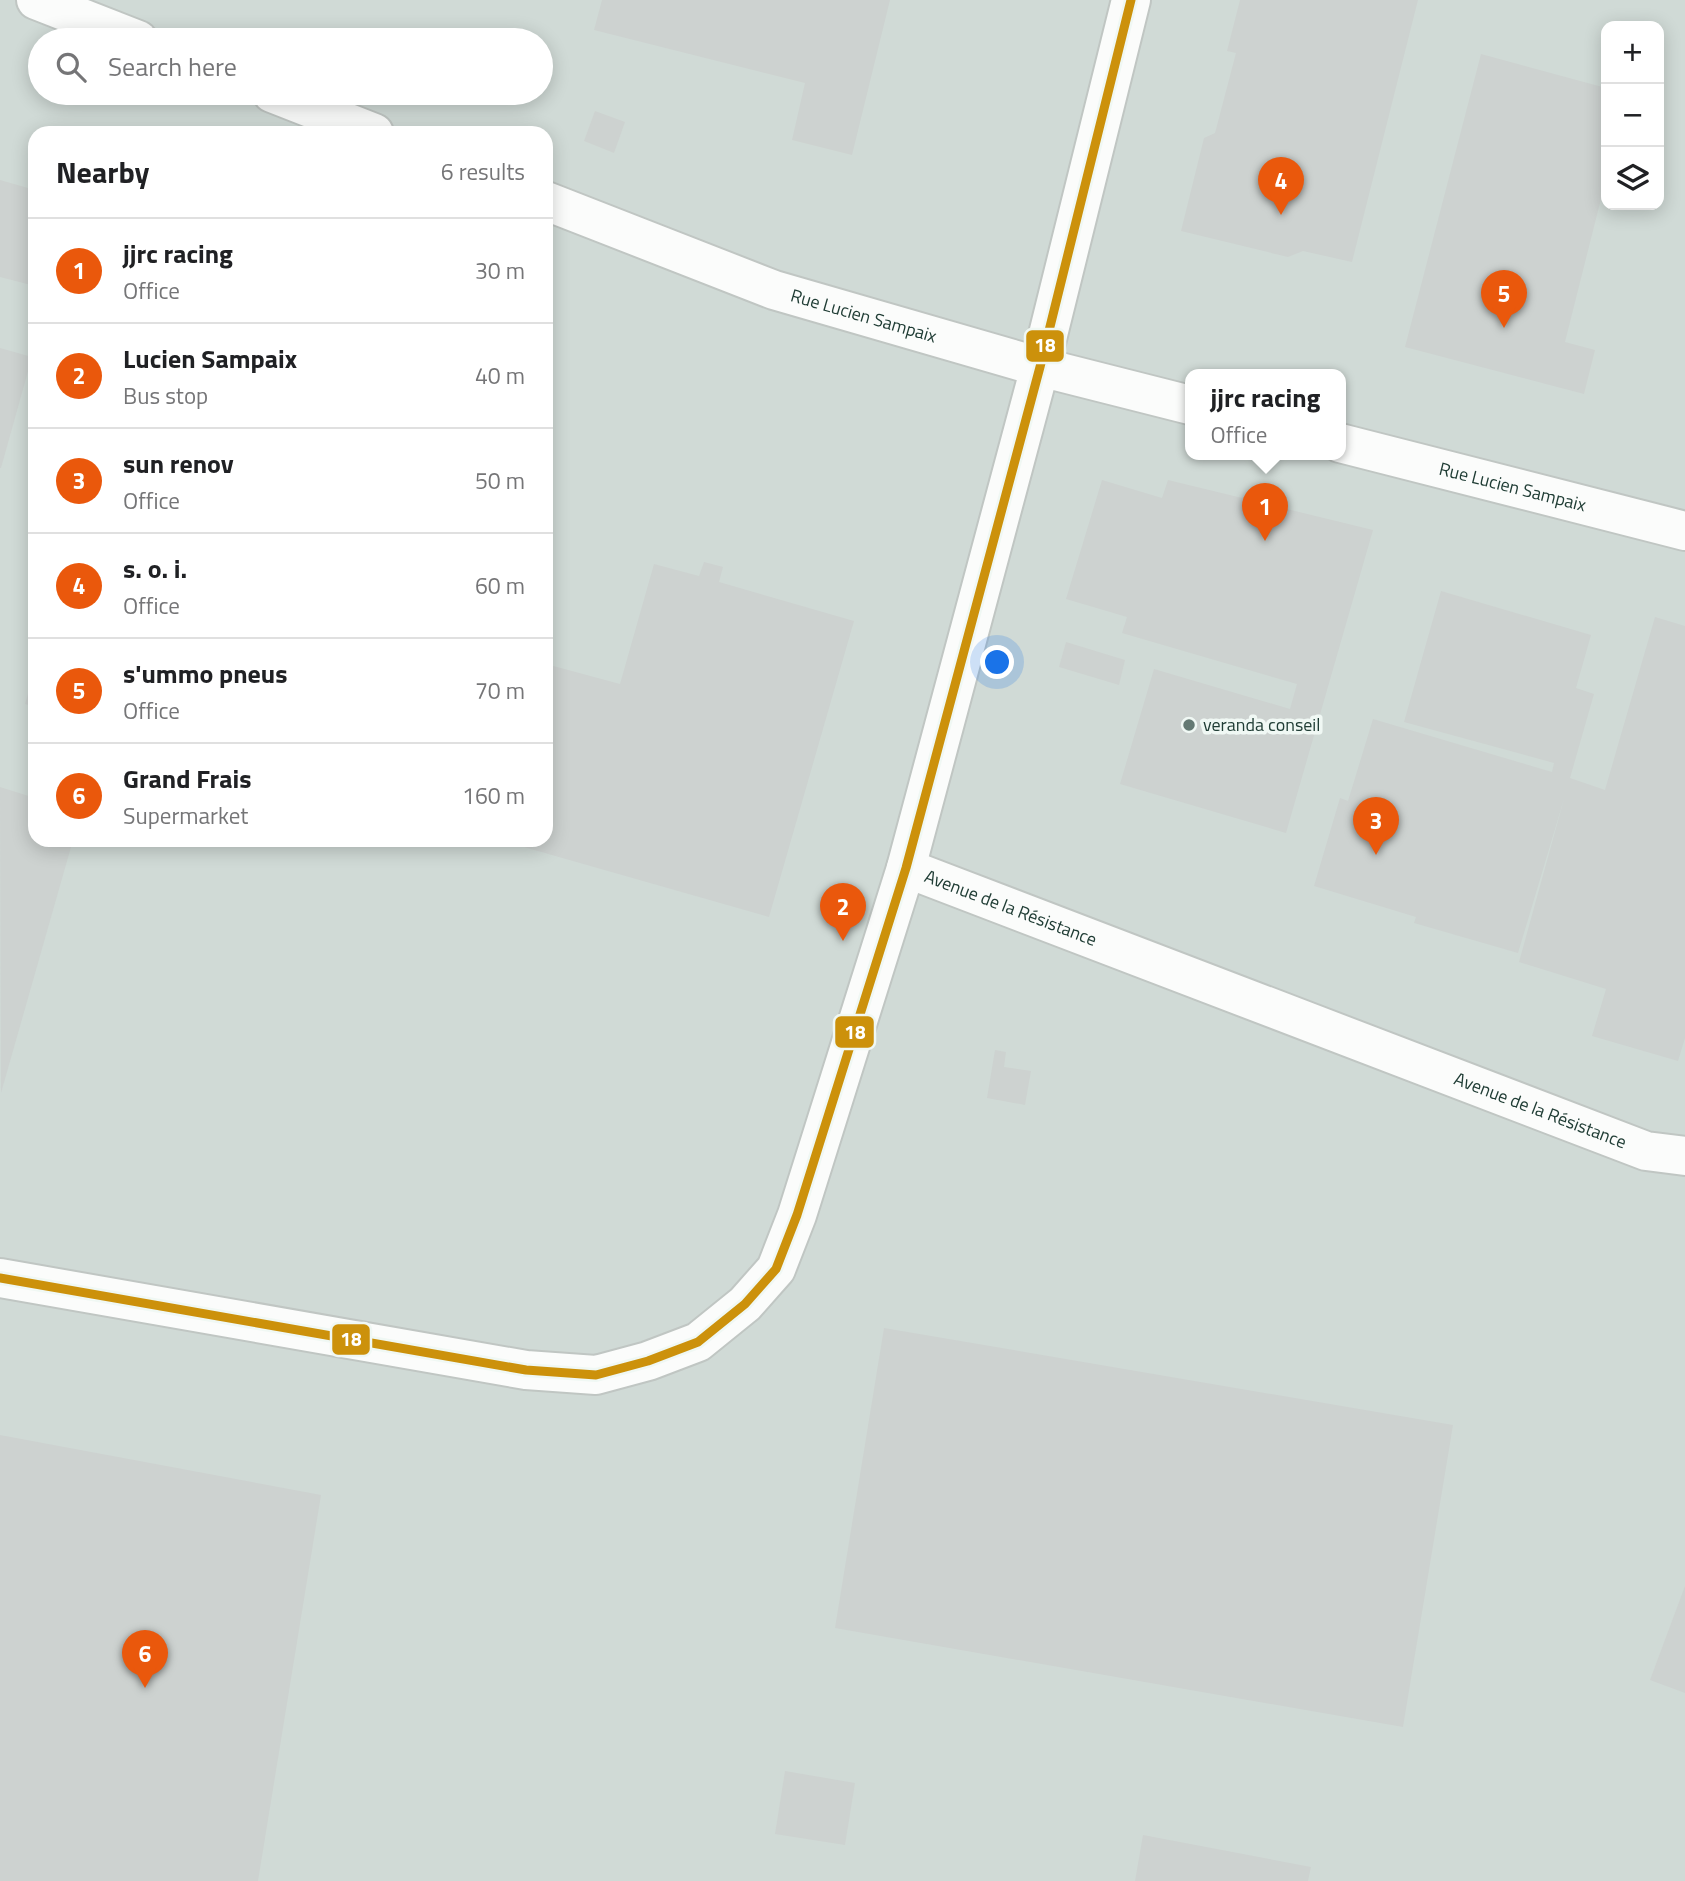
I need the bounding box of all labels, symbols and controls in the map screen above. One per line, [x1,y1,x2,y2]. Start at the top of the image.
map controls [1601,21,1664,210]
button: + [1601,21,1664,84]
search box [28,28,553,105]
text: Search here [108,47,237,86]
icon: search [52,48,90,86]
button: − [1601,84,1664,147]
button: layers [1601,147,1664,210]
text: Nearby [56,149,149,195]
text: 6 results [441,154,525,189]
pin: 4 [1258,157,1304,215]
text: jjrc racing [123,234,233,273]
text: 1 [73,253,85,288]
text: 30 m [475,253,525,288]
pin: 5 [1481,270,1527,328]
text: Office [123,273,180,308]
street label: Rue Lucien Sampaix [788,282,940,349]
line badge: 18 [1025,329,1065,363]
text: 18 [1034,330,1056,359]
text: Lucien Sampaix [123,339,297,378]
text: 2 [73,358,85,393]
text: 40 m [475,358,525,393]
popup [1185,369,1346,460]
text: Bus stop [123,378,208,413]
text: jjrc racing [1211,378,1320,417]
text: Office [1211,417,1267,452]
text: sun renov [123,444,234,483]
street label: Rue Lucien Sampaix [1436,455,1589,518]
text: 3 [73,463,85,498]
text: 50 m [475,463,525,498]
text: Office [123,483,180,518]
pin: 1 [1242,483,1288,541]
text: s. o. i. [123,549,187,588]
text: 4 [73,568,85,603]
text: 60 m [475,568,525,603]
text: Office [123,588,180,623]
your location [980,645,1014,679]
text: s'ummo pneus [123,654,287,693]
text: 5 [73,673,85,708]
text: 70 m [475,673,525,708]
text: Office [123,693,180,728]
place label: veranda conseil [1203,711,1320,738]
marker: veranda conseil [1181,717,1197,733]
text: Grand Frais [123,759,252,798]
text: 6 [73,778,85,813]
text: 160 m [462,778,525,813]
pin: 3 [1353,797,1399,855]
text: Supermarket [123,798,248,833]
street label: Avenue de la Résistance [921,862,1101,953]
pin: 2 [820,883,866,941]
line badge: 18 [834,1015,875,1049]
text: 18 [844,1017,866,1046]
street label: Avenue de la Résistance [1450,1065,1631,1155]
line badge: 18 [331,1323,371,1356]
text: 18 [340,1324,362,1353]
pin: 6 [122,1630,168,1688]

